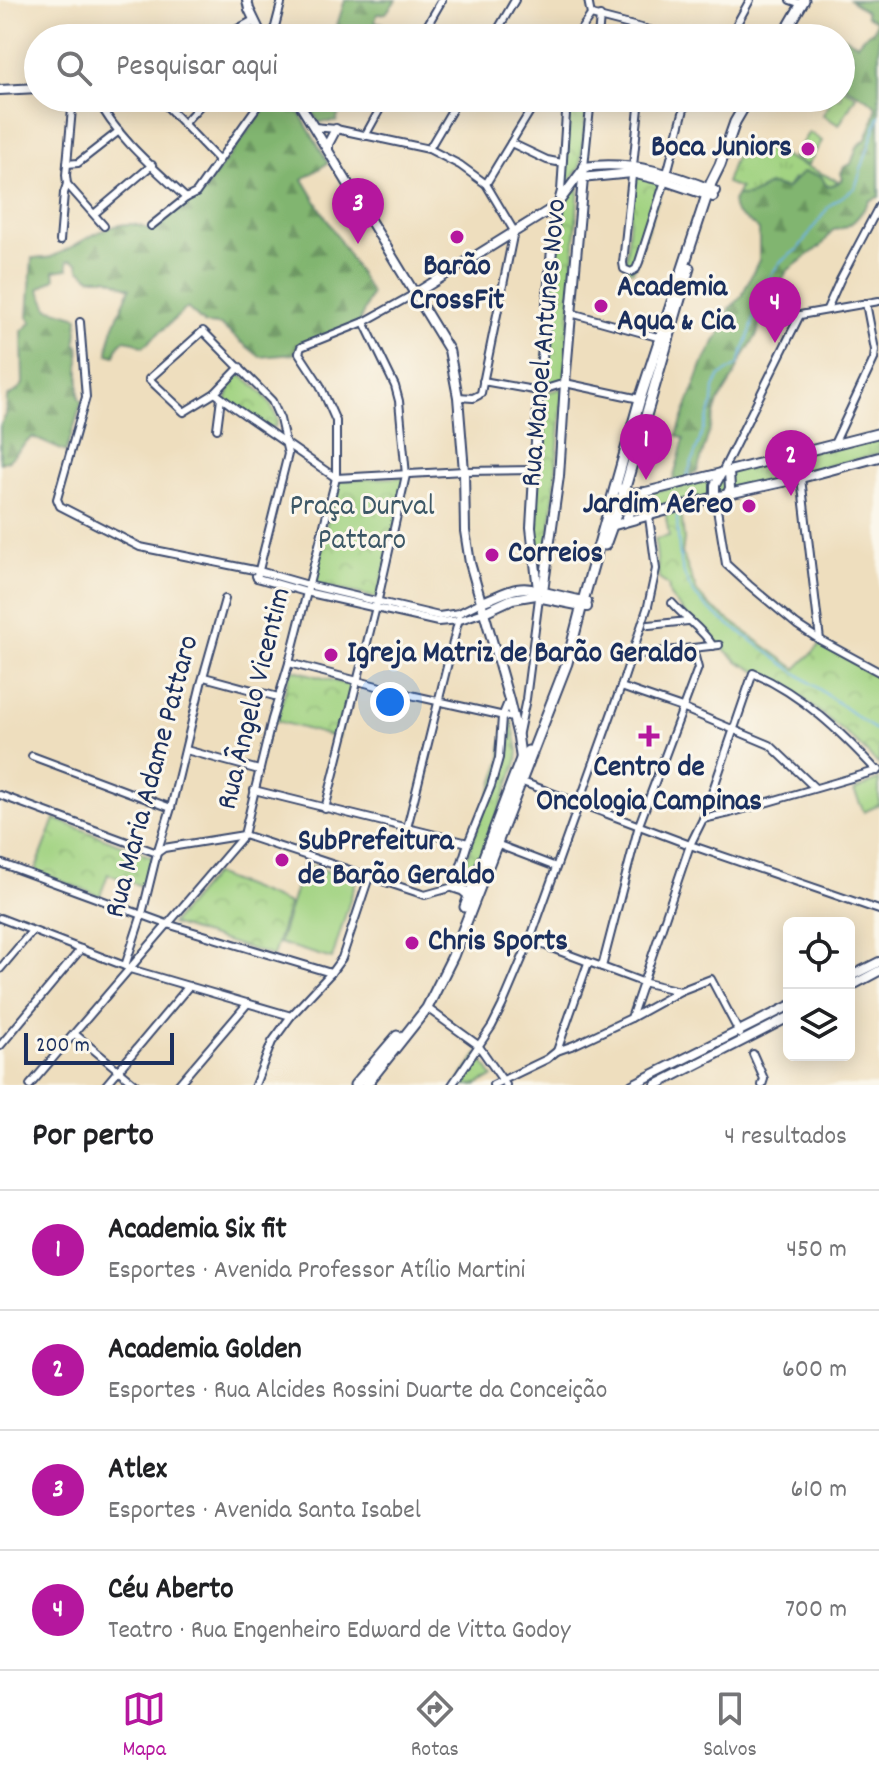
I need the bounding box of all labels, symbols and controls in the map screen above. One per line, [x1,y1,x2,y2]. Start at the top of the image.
search box [24,24,855,112]
icon: search [52,46,96,90]
text: Pesquisar aqui [116,47,278,90]
place label: Boca Juniors [651,128,792,171]
marker: Boca Juniors [799,140,817,158]
pin: 3 [332,178,384,244]
street label: Rua Manoel Antunes Novo [512,197,580,489]
marker: Barão CrossFit [448,228,466,246]
place label: Barão CrossFit [410,247,504,324]
place label: Academia Aqua & Cia [617,268,736,345]
pin: 4 [749,277,801,343]
marker: Academia Aqua & Cia [592,297,610,315]
pin: 1 [620,414,672,480]
pin: 2 [765,430,817,496]
place label: Jardim Aéreo [583,485,733,528]
park label: Praça Durval Pattaro [289,487,435,564]
marker: Jardim Aéreo [740,497,758,515]
place label: Correios [508,534,603,577]
marker: Correios [483,546,501,564]
street label: Rua Ângelo Vicentim [208,583,304,815]
street label: Rua Maria Adame Pattaro [96,631,212,923]
place label: Igreja Matriz de Barão Geraldo [347,634,697,677]
marker: Igreja Matriz de Barão Geraldo [322,646,340,664]
your location [370,682,410,722]
marker: Centro de Oncologia Campinas [638,725,660,747]
place label: Centro de Oncologia Campinas [536,748,762,825]
place label: SubPrefeitura de Barão Geraldo [298,822,495,899]
marker: SubPrefeitura de Barão Geraldo [273,851,291,869]
map controls [783,917,855,1061]
button: locate [783,917,855,989]
place label: Chris Sports [428,922,568,965]
marker: Chris Sports [403,934,421,952]
button: layers [783,989,855,1061]
scale bar [24,1029,174,1065]
text: 200 m [36,1031,90,1062]
text: Por perto [32,1113,154,1162]
text: 4 resultados [724,1119,847,1156]
text: Academia Six fit [108,1210,286,1253]
text: 1 [55,1232,61,1269]
text: 450 m [786,1232,847,1269]
text: Esportes · Avenida Professor Atílio Martini [108,1253,525,1290]
text: Academia Golden [108,1330,302,1373]
text: 2 [52,1352,64,1389]
text: 600 m [782,1352,847,1389]
text: Esportes · Rua Alcides Rossini Duarte da Conceição [108,1373,607,1410]
text: Atlex [108,1450,167,1493]
text: 3 [52,1472,64,1509]
text: 610 m [791,1472,847,1509]
text: Esportes · Avenida Santa Isabel [108,1493,421,1530]
text: Céu Aberto [108,1570,234,1613]
text: 4 [53,1592,63,1629]
text: 700 m [785,1592,847,1629]
text: Teatro · Rua Engenheiro Edward de Vitta Godoy [108,1613,571,1650]
tab: Mapa [122,1687,166,1766]
tab: Rotas [411,1687,459,1766]
tab: Salvos [703,1687,757,1766]

